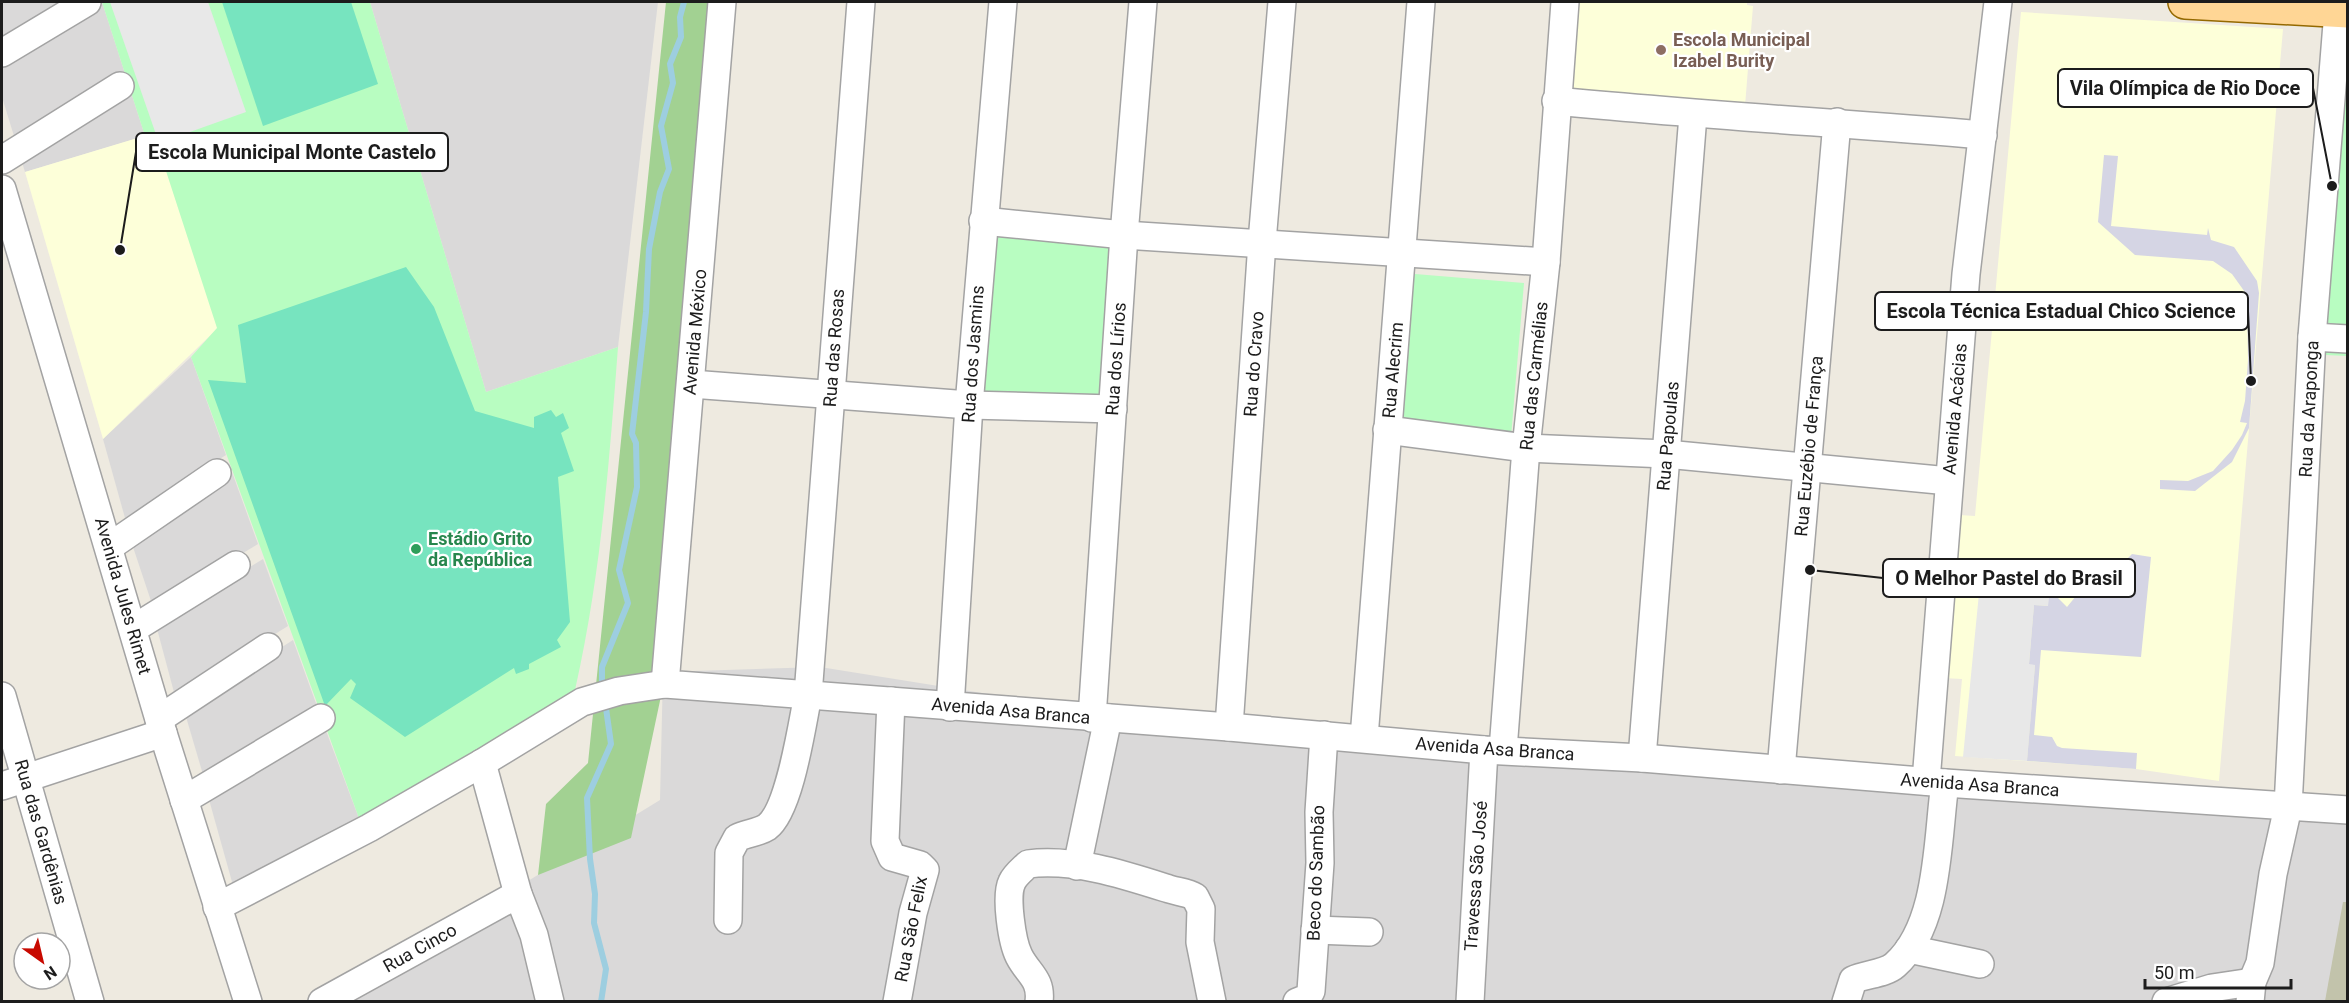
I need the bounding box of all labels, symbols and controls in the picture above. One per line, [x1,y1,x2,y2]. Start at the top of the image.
place label: Escola Municipal Izabel Burity [1673,29,1810,71]
marker: Escola Municipal Izabel Burity [1654,43,1668,57]
callout: Vila Olímpica de Rio Doce [2058,69,2313,107]
text: Vila Olímpica de Rio Doce [2070,76,2301,100]
callout: Escola Municipal Monte Castelo [136,133,448,171]
text: Escola Municipal Monte Castelo [148,140,436,164]
street label: Avenida México [679,268,710,396]
street label: Rua dos Jasmins [957,284,988,423]
street label: Rua das Rosas [819,288,848,408]
callout: Escola Técnica Estadual Chico Science [1875,292,2248,330]
text: Escola Técnica Estadual Chico Science [1887,299,2236,323]
street label: Rua das Carmélias [1515,300,1552,452]
street label: Rua dos Lírios [1101,302,1130,416]
street label: Rua do Cravo [1239,310,1268,418]
street label: Rua Alecrim [1378,321,1407,419]
street label: Rua da Araponga [2294,340,2323,478]
street label: Avenida Acácias [1938,342,1971,476]
street label: Rua Euzébio de França [1790,355,1827,537]
street label: Rua Papoulas [1652,380,1683,492]
street label: Avenida Jules Rimet [91,515,156,677]
place label: Estádio Grito da República [428,528,533,570]
marker: Estádio Grito da República [409,542,423,556]
callout: O Melhor Pastel do Brasil [1883,559,2135,597]
text: O Melhor Pastel do Brasil [1895,566,2123,590]
street label: Avenida Asa Branca [931,693,1091,728]
street label: Avenida Asa Branca [1415,732,1575,765]
street label: Rua das Gardênias [11,757,72,907]
street label: Avenida Asa Branca [1900,768,2060,801]
street label: Travessa São José [1460,800,1491,952]
street label: Beco do Sambão [1303,805,1328,941]
street label: Rua São Felix [890,874,931,984]
street label: Rua Cinco [379,919,460,976]
north arrow [12,931,72,991]
scale bar [2145,952,2290,990]
text: N [40,962,60,984]
text: 50 m [2154,962,2194,983]

